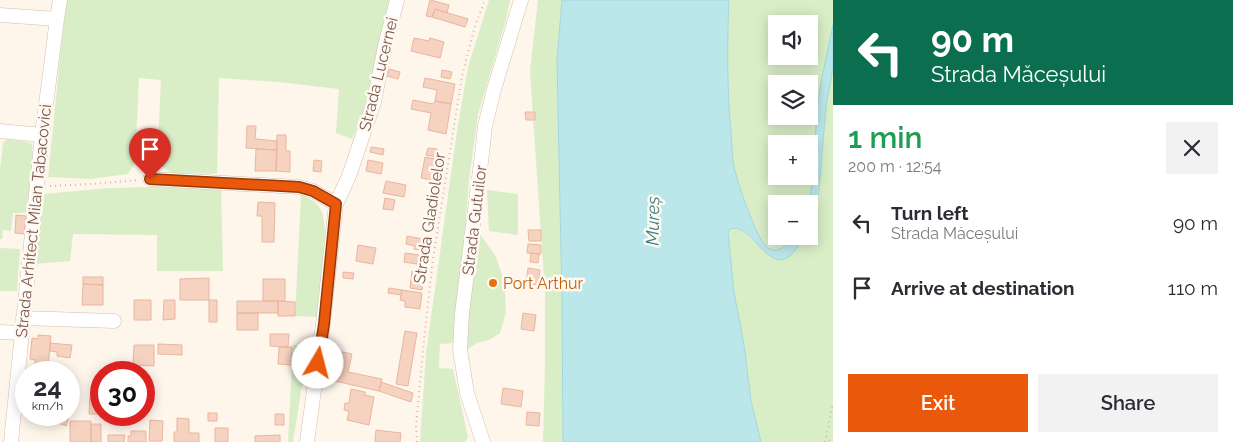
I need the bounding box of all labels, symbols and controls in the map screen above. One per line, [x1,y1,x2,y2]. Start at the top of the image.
street label: Strada Lucernei [355,15,402,133]
map controls [768,15,818,245]
button: sound [768,15,818,65]
text: 90 m [931,19,1014,60]
icon: left [848,20,913,85]
text: Strada Măceșului [931,61,1106,87]
button: layers [768,75,818,125]
street label: Strada Arhitect Milan Tabacovici [12,103,55,339]
text: 1 min [848,120,923,155]
button: close [1166,122,1218,174]
pin [129,128,171,179]
icon: arrive [136,135,164,163]
button: + [768,135,818,185]
street label: Strada Gladiolelor [410,151,449,285]
text: 200 m · 12:54 [848,157,942,176]
street label: Strada Gutuilor [458,164,491,276]
button: − [768,195,818,245]
water label: Mureș [642,196,663,246]
text: Turn left [891,202,968,224]
icon: left [848,209,876,237]
text: 90 m [1173,212,1218,234]
text: Strada Măceșului [891,224,1018,243]
place label: Port Arthur [503,274,584,293]
icon: arrive [848,274,876,302]
marker: Port Arthur [487,277,499,289]
text: Arrive at destination [891,277,1075,299]
text: 110 m [1168,277,1218,299]
position arrow [291,336,343,388]
speed limit sign: 30 [90,361,155,426]
text: 24 [33,372,62,402]
button: Exit [848,374,1028,432]
button: Share [1038,374,1218,432]
text: km/h [32,399,63,413]

